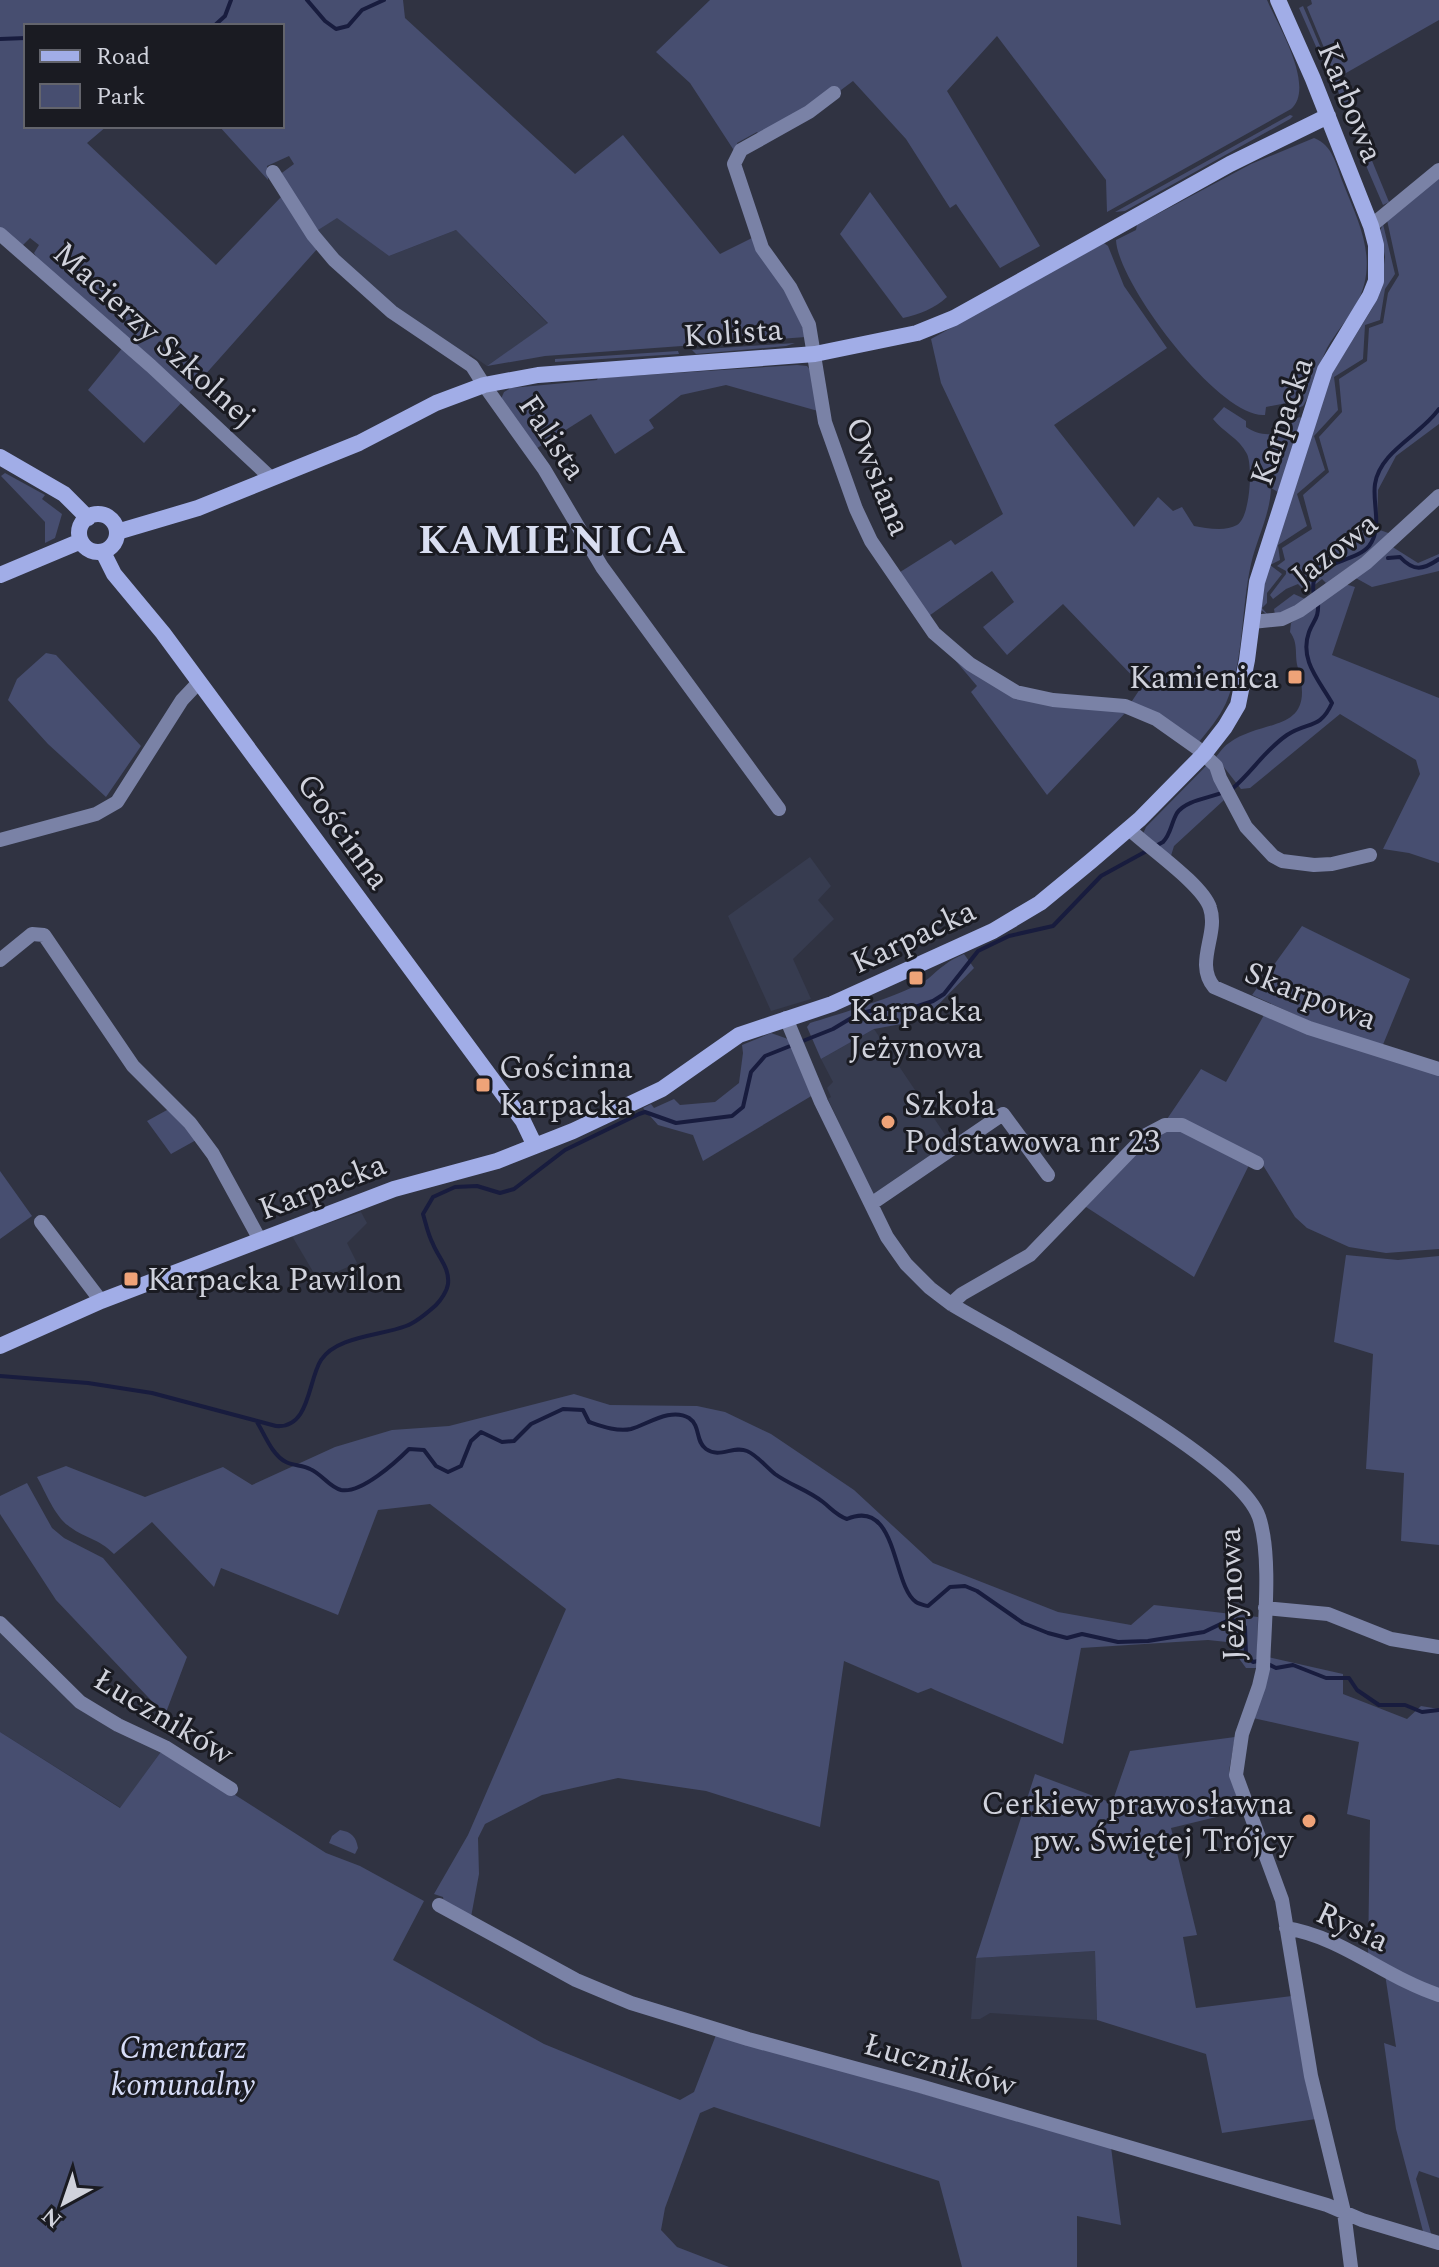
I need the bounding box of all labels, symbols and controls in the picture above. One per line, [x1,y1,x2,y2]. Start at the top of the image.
legend [24,24,284,128]
street label: Karbowa [1303,35,1396,170]
text: Road [96,39,150,75]
text: Park [96,79,146,115]
street label: Macierzy Szkolnej [41,230,267,440]
street label: Kolista [682,306,785,361]
street label: Karpacka [1238,350,1327,492]
street label: Falista [505,385,599,491]
street label: Owsiana [832,410,924,544]
street label: Jazowa [1281,500,1389,600]
district label: KAMIENICA [418,511,688,572]
place label: Kamienica [1129,654,1279,703]
marker: Kamienica [1286,668,1304,686]
street label: Gościnna [284,763,402,901]
street label: Karpacka [843,887,985,988]
street label: Skarpowa [1237,949,1384,1044]
marker: Karpacka Jeżynowa [907,969,925,987]
place label: Karpacka Jeżynowa [849,987,983,1073]
place label: Gościnna Karpacka [499,1044,633,1130]
marker: Gościnna Karpacka [474,1076,492,1094]
place label: Szkoła Podstawowa nr 23 [904,1081,1160,1167]
marker: Szkoła Podstawowa nr 23 [879,1113,897,1131]
street label: Karpacka [252,1141,394,1234]
place label: Karpacka Pawilon [147,1256,403,1305]
marker: Karpacka Pawilon [122,1270,140,1288]
street label: Jeżynowa [1206,1526,1259,1662]
street label: Łuczników [84,1656,243,1779]
place label: Cerkiew prawosławna pw. Świętej Trójcy [981,1780,1295,1866]
marker: Cerkiew prawosławna pw. Świętej Trójcy [1300,1812,1318,1830]
street label: Rysia [1308,1889,1397,1966]
street label: Łuczników [858,2020,1022,2111]
park label: Cmentarz komunalny [111,2024,255,2110]
north arrow [24,2163,104,2243]
text: N [35,2199,70,2236]

